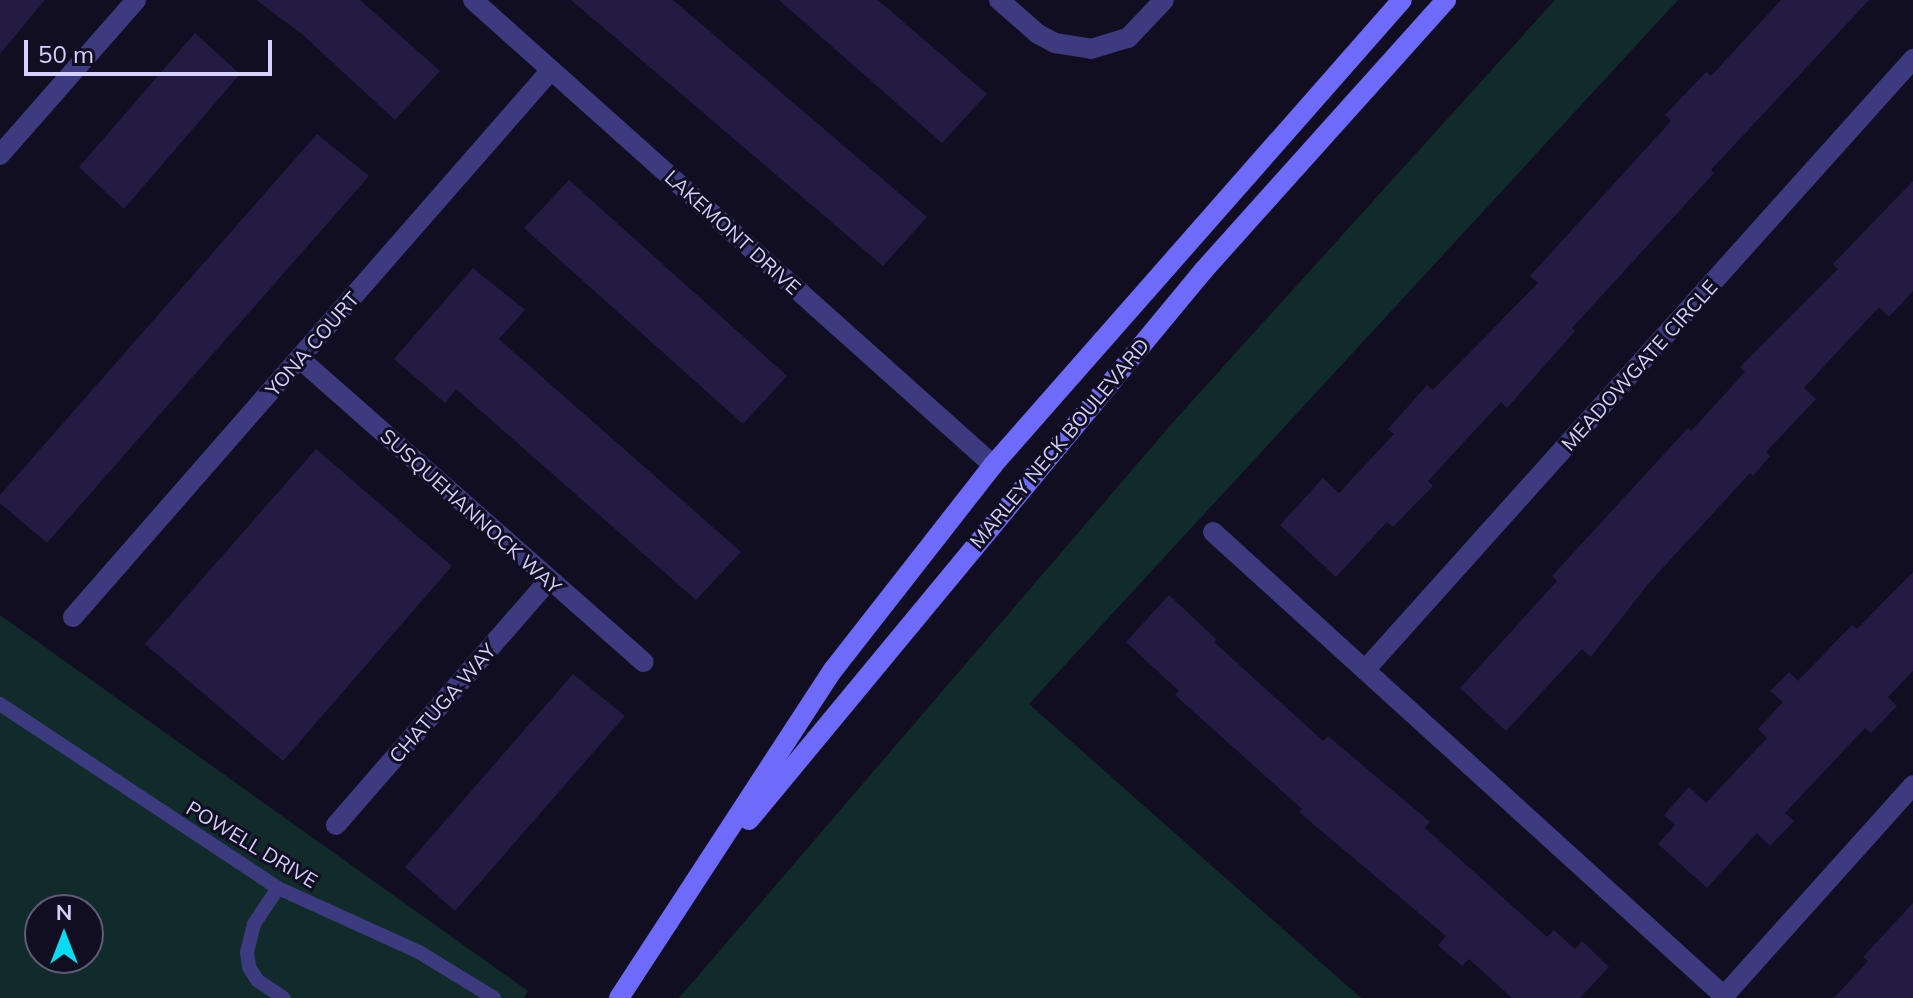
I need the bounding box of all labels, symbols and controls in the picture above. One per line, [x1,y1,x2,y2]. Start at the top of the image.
scale bar [28,24,276,74]
text: 50 m [38,39,94,69]
street label: LAKEMONT DRIVE [660,165,806,299]
street label: MEADOWGATE CIRCLE [1556,275,1722,455]
street label: YONA COURT [260,287,364,401]
street label: MARLEY NECK BOULEVARD [964,333,1154,553]
street label: SUSQUEHANNOCK WAY [376,423,566,599]
street label: CHATUGA WAY [384,638,500,768]
street label: POWELL DRIVE [182,795,322,893]
north arrow [24,894,104,974]
text: N [56,898,72,926]

